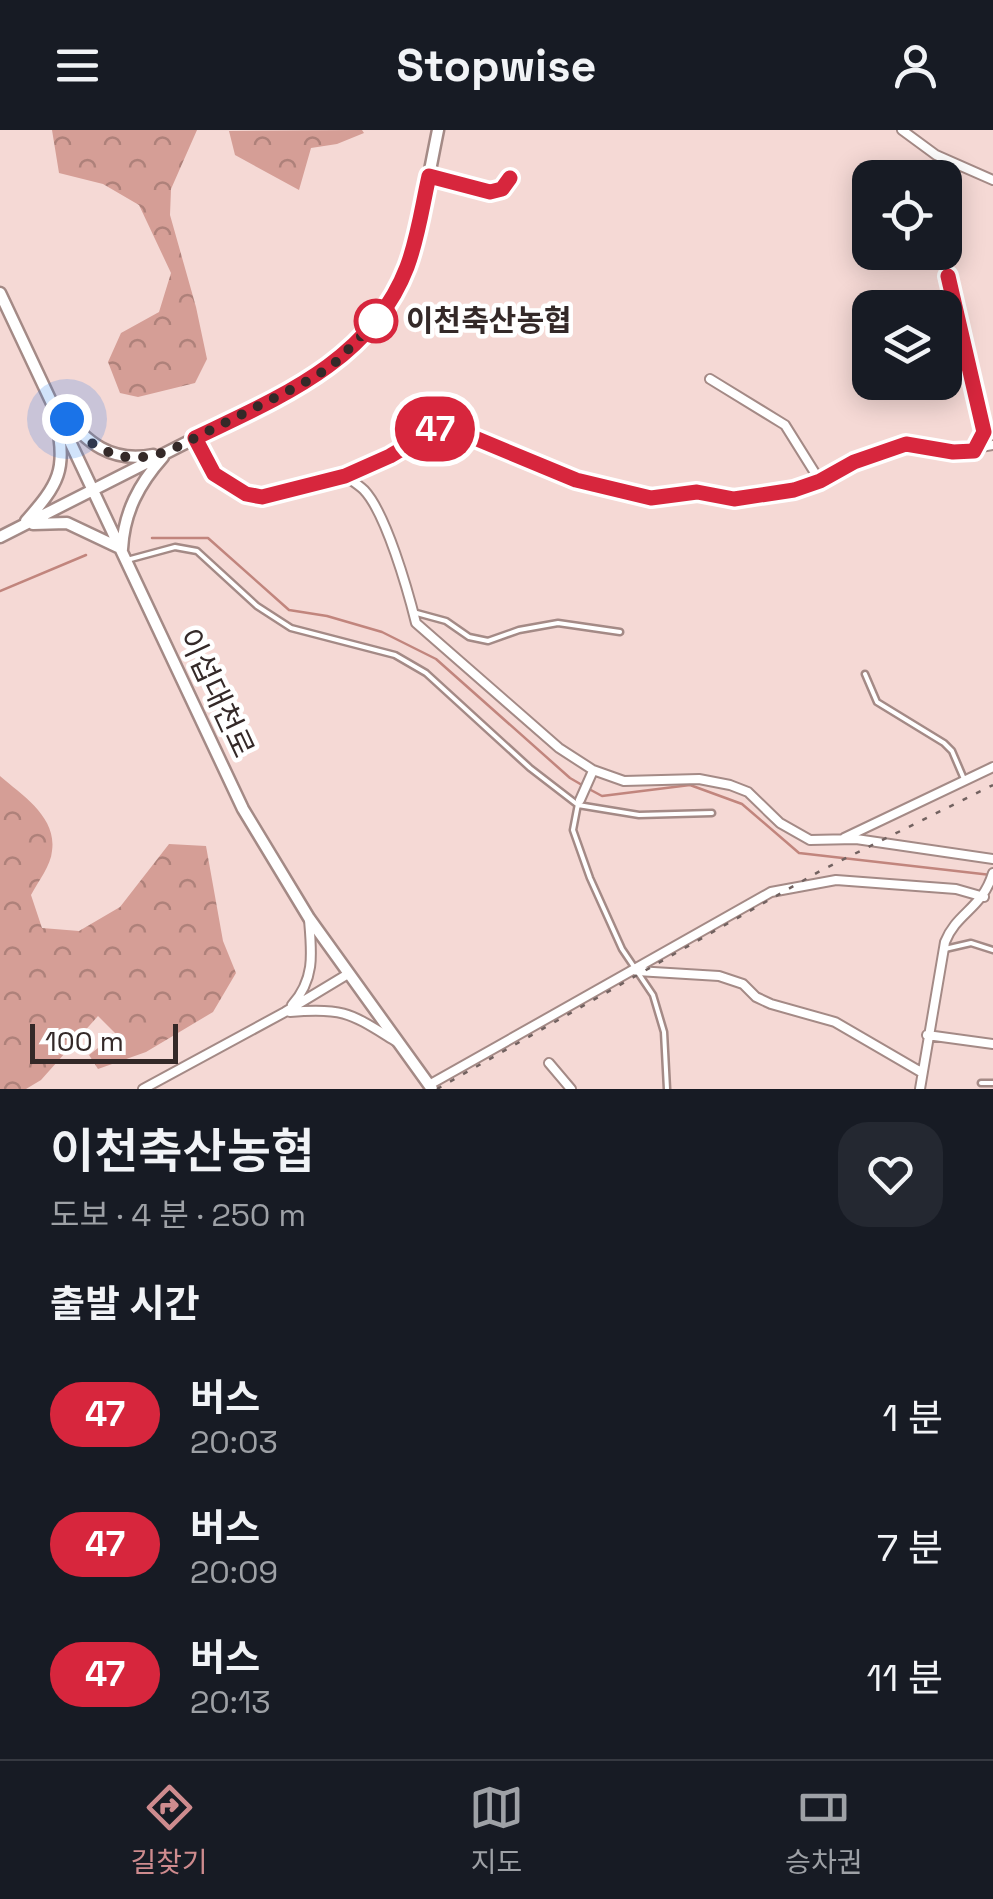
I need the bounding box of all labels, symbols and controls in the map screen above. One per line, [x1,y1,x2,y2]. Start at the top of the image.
text: Stopwise [397,37,596,94]
icon: menu [50,38,105,93]
icon: person [888,38,943,93]
map controls [852,160,962,400]
button: locate [852,160,962,270]
button: layers [852,290,962,400]
marker: 이천축산농협 [355,300,397,342]
place label: 이천축산농협 [406,301,572,340]
your location [42,394,92,444]
line badge: 47 [390,396,480,462]
text: 47 [415,407,455,451]
street label: 이섭대천로 [170,622,263,764]
scale bar [30,1019,178,1064]
text: 100 m [45,1023,124,1059]
text: 이천축산농협 [50,1121,315,1182]
button: heart [838,1122,943,1227]
text: 도보 · 4 분 · 250 m [50,1195,306,1235]
text: 출발 시간 [50,1280,200,1328]
text: 버스 [190,1374,260,1422]
text: 47 [85,1392,125,1436]
text: 1 분 [882,1394,943,1442]
text: 20:03 [190,1422,278,1462]
text: 버스 [190,1504,260,1552]
text: 47 [85,1522,125,1566]
text: 7 분 [877,1524,943,1572]
text: 20:09 [190,1552,278,1592]
text: 버스 [190,1634,260,1682]
text: 47 [85,1652,125,1696]
text: 11 분 [867,1654,943,1702]
text: 20:13 [190,1682,271,1722]
tab: 길찾기 [131,1780,208,1880]
tab: 지도 [469,1780,524,1880]
tab: 승차권 [785,1780,862,1880]

